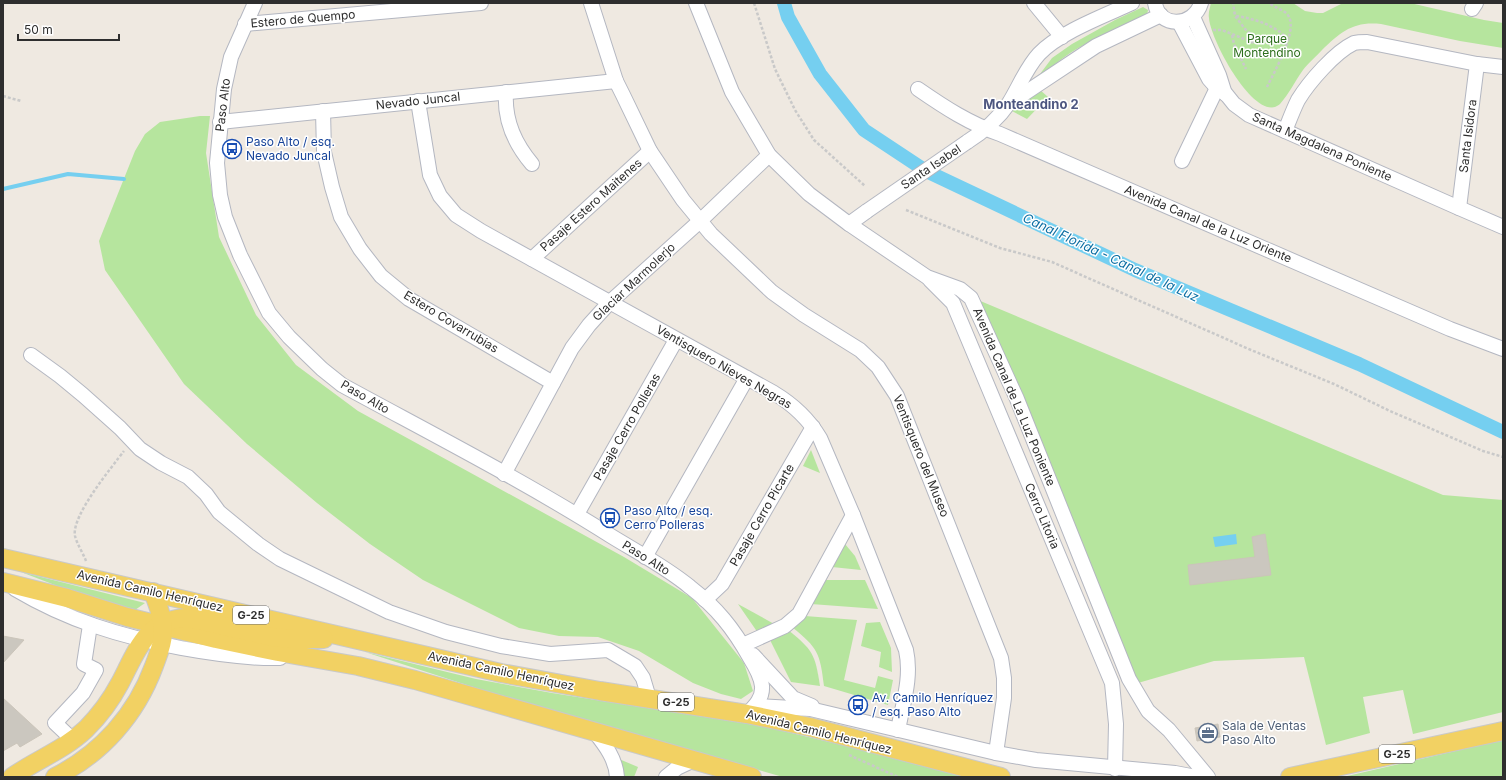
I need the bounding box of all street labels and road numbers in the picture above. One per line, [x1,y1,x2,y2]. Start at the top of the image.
street label: Estero de Quempo [250,6,356,31]
street label: Paso Alto [212,77,233,132]
street label: Nevado Juncal [375,89,461,112]
street label: Santa Isidora [1456,98,1479,174]
street label: Santa Magdalena Poniente [1250,109,1394,184]
street label: Santa Isabel [898,141,964,192]
street label: Pasaje Estero Maitenes [537,155,645,254]
street label: Avenida Canal de la Luz Oriente [1122,181,1294,266]
street label: Glaciar Marmolerjo [589,239,678,324]
street label: Estero Covarrubias [401,287,501,356]
street label: Avenida Canal de La Luz Poniente [970,305,1059,488]
street label: Ventisquero Nieves Negras [654,322,795,412]
street label: Pasaje Cerro Polleras [590,370,663,483]
street label: Paso Alto [338,377,392,416]
street label: Ventisquero del Museo [890,393,953,519]
street label: Pasaje Cerro Picarte [726,461,797,569]
street label: Cerro Litoria [1022,480,1063,551]
street label: Paso Alto [620,537,673,578]
street label: Avenida Camilo Henríquez [76,566,225,615]
road number: G-25 [233,606,269,624]
street label: Avenida Camilo Henríquez [427,648,576,693]
road number: G-25 [658,693,694,711]
street label: Avenida Camilo Henríquez [745,706,893,757]
road number: G-25 [1379,745,1415,763]

